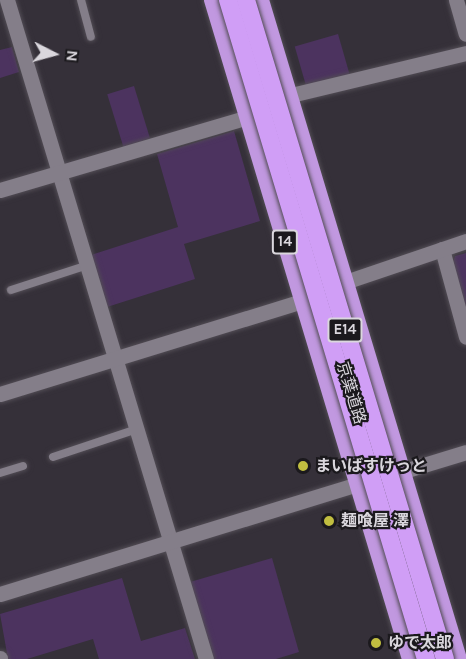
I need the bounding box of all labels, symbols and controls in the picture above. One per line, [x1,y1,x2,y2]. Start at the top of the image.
north arrow [24,24,84,84]
text: N [62,49,82,63]
road number: 14 [272,230,298,254]
road number: E14 [327,318,363,342]
street label: 京葉道路 [332,360,370,426]
place label: まいばすけっと [315,456,427,476]
marker: まいばすけっと [296,459,310,473]
place label: 麺喰屋 澤 [341,511,409,531]
marker: 麺喰屋 澤 [322,514,336,528]
place label: ゆで太郎 [388,633,452,653]
marker: ゆで太郎 [369,636,383,650]

